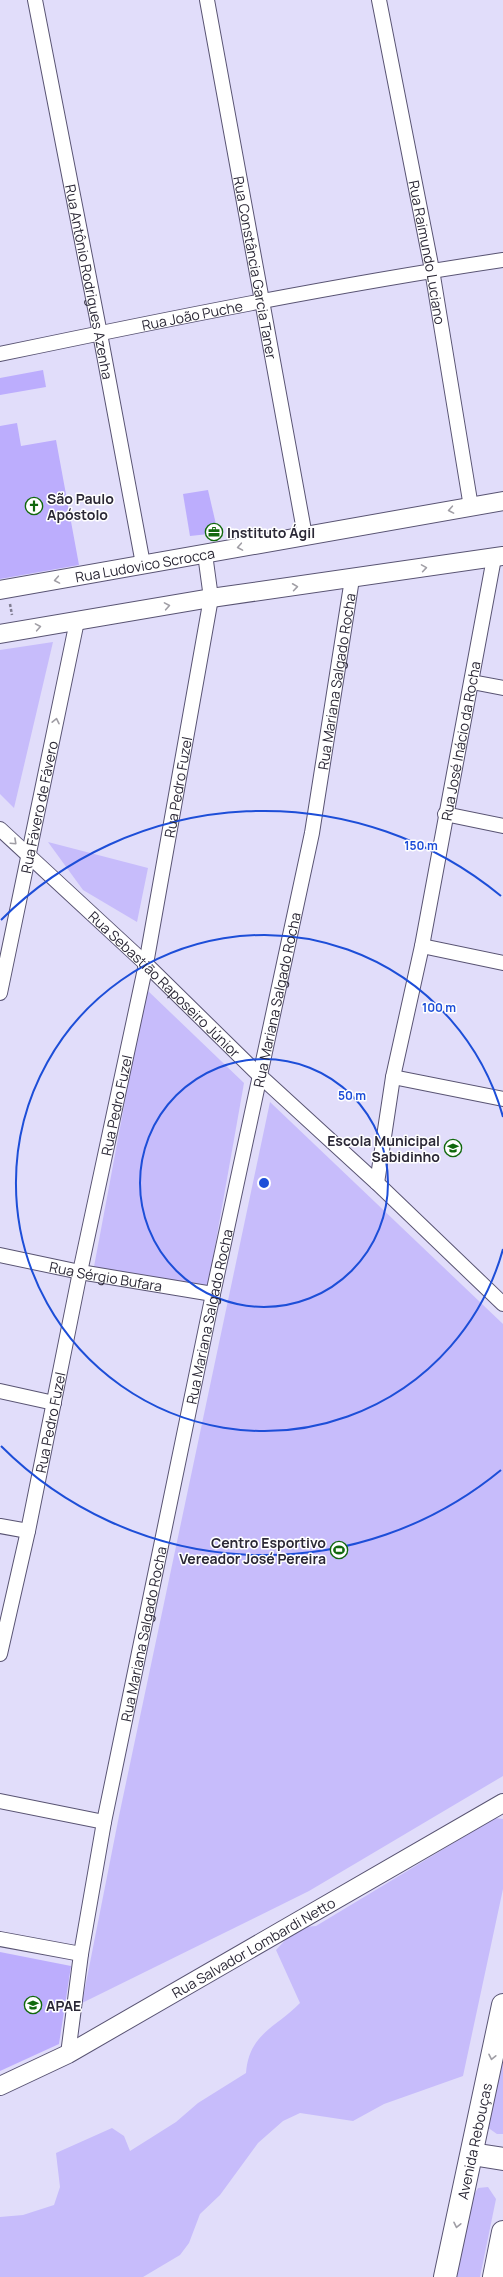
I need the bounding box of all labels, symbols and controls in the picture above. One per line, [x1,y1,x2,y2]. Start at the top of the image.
street label: Rua Constância Garcia Taner [230,175,282,361]
street label: Rua Raimundo Luciano [405,179,450,326]
street label: Rua Antônio Rodrigues Azenha [62,183,118,381]
street label: Rua João Puche [140,296,244,334]
place label: São Paulo Apóstolo [47,489,114,524]
church icon: São Paulo Apóstolo [24,496,44,516]
one-way arrow [448,505,454,514]
office icon: Instituto Ágil [204,522,224,542]
place label: Instituto Ágil [227,523,315,542]
one-way arrow [237,542,243,551]
street label: Rua Ludovico Scrocca [74,543,216,586]
one-way arrow [421,564,427,573]
one-way arrow [54,575,60,583]
one-way arrow [292,583,298,592]
street label: Rua Mariana Salgado Rocha [313,592,359,771]
one-way arrow [164,602,170,610]
one-way arrow [35,623,42,632]
street label: Rua José Inácio da Rocha [436,660,484,822]
one-way arrow [52,718,60,724]
street label: Rua Pedro Fuzel [159,735,196,839]
street label: Rua Fávero de Fávero [16,739,61,875]
one-way arrow [10,837,17,844]
text: 150 m [404,837,438,854]
street label: Rua Sebastião Raposeiro Júnior [85,906,245,1061]
street label: Rua Mariana Salgado Rocha [248,910,304,1089]
text: 100 m [422,999,456,1016]
street label: Rua Pedro Fuzel [96,1053,136,1157]
text: 50 m [338,1087,366,1104]
place label: Escola Municipal Sabidinho [327,1131,440,1166]
school or university icon: Escola Municipal Sabidinho [443,1138,463,1158]
centre of rings [257,1176,271,1190]
street label: Rua Mariana Salgado Rocha [181,1227,236,1406]
street label: Rua Sérgio Bufara [48,1256,164,1295]
street label: Rua Pedro Fuzel [30,1370,69,1474]
place label: Centro Esportivo Vereador José Pereira [179,1533,326,1568]
sports icon: Centro Esportivo Vereador José Pereira [329,1540,349,1560]
street label: Rua Mariana Salgado Rocha [116,1544,170,1723]
street label: Rua Salvador Lombardi Netto [168,1893,338,2002]
school or university icon: APAE [23,1995,43,2015]
place label: APAE [46,1996,81,2015]
one-way arrow [489,2053,497,2060]
street label: Avenida Rebouças [452,2081,496,2201]
one-way arrow [453,2222,461,2228]

